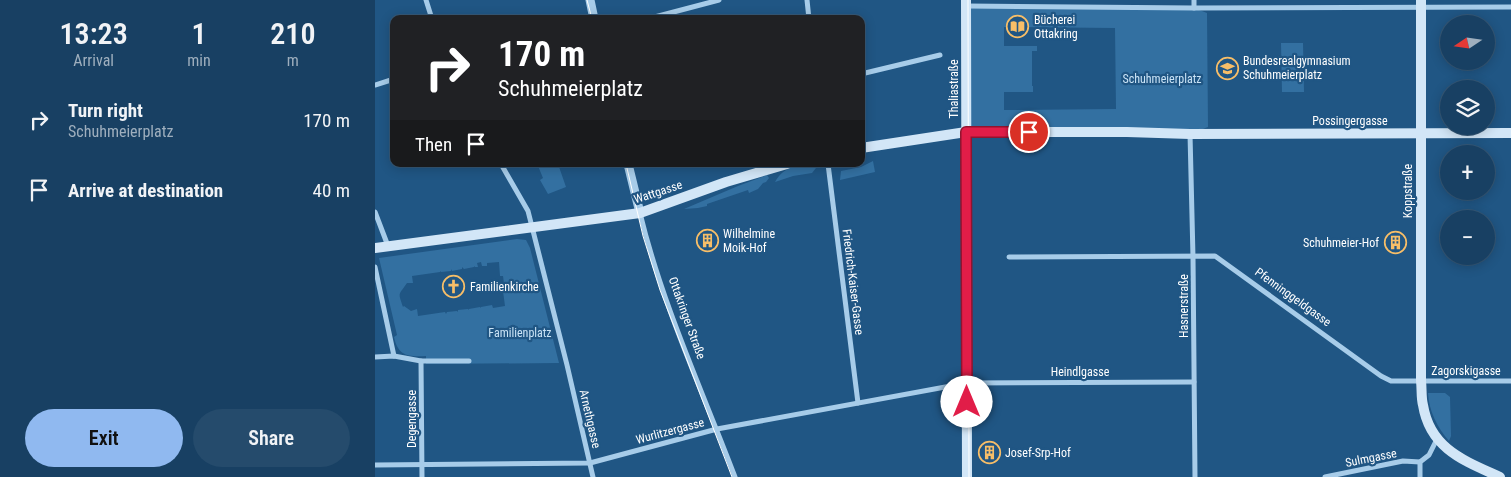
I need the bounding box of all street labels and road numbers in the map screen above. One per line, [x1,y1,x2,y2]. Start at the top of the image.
street label: Thaliastraße [947,59,961,119]
street label: Possingergasse [1312,114,1388,128]
street label: Koppstraße [1401,163,1415,218]
street label: Wattgasse [632,177,684,206]
street label: Friedrich-Kaiser-Gasse [840,228,866,336]
street label: Pfenninggeldgasse [1252,265,1334,329]
street label: Hasnerstraße [1177,274,1191,338]
street label: Ottakringer Straße [666,275,708,361]
street label: Zagorskigasse [1431,364,1501,378]
street label: Heindlgasse [1051,365,1110,379]
street label: Arnethgasse [576,388,604,450]
street label: Degengasse [405,390,419,448]
street label: Wurlitzergasse [634,415,706,447]
street label: Sulmgasse [1344,446,1398,470]

